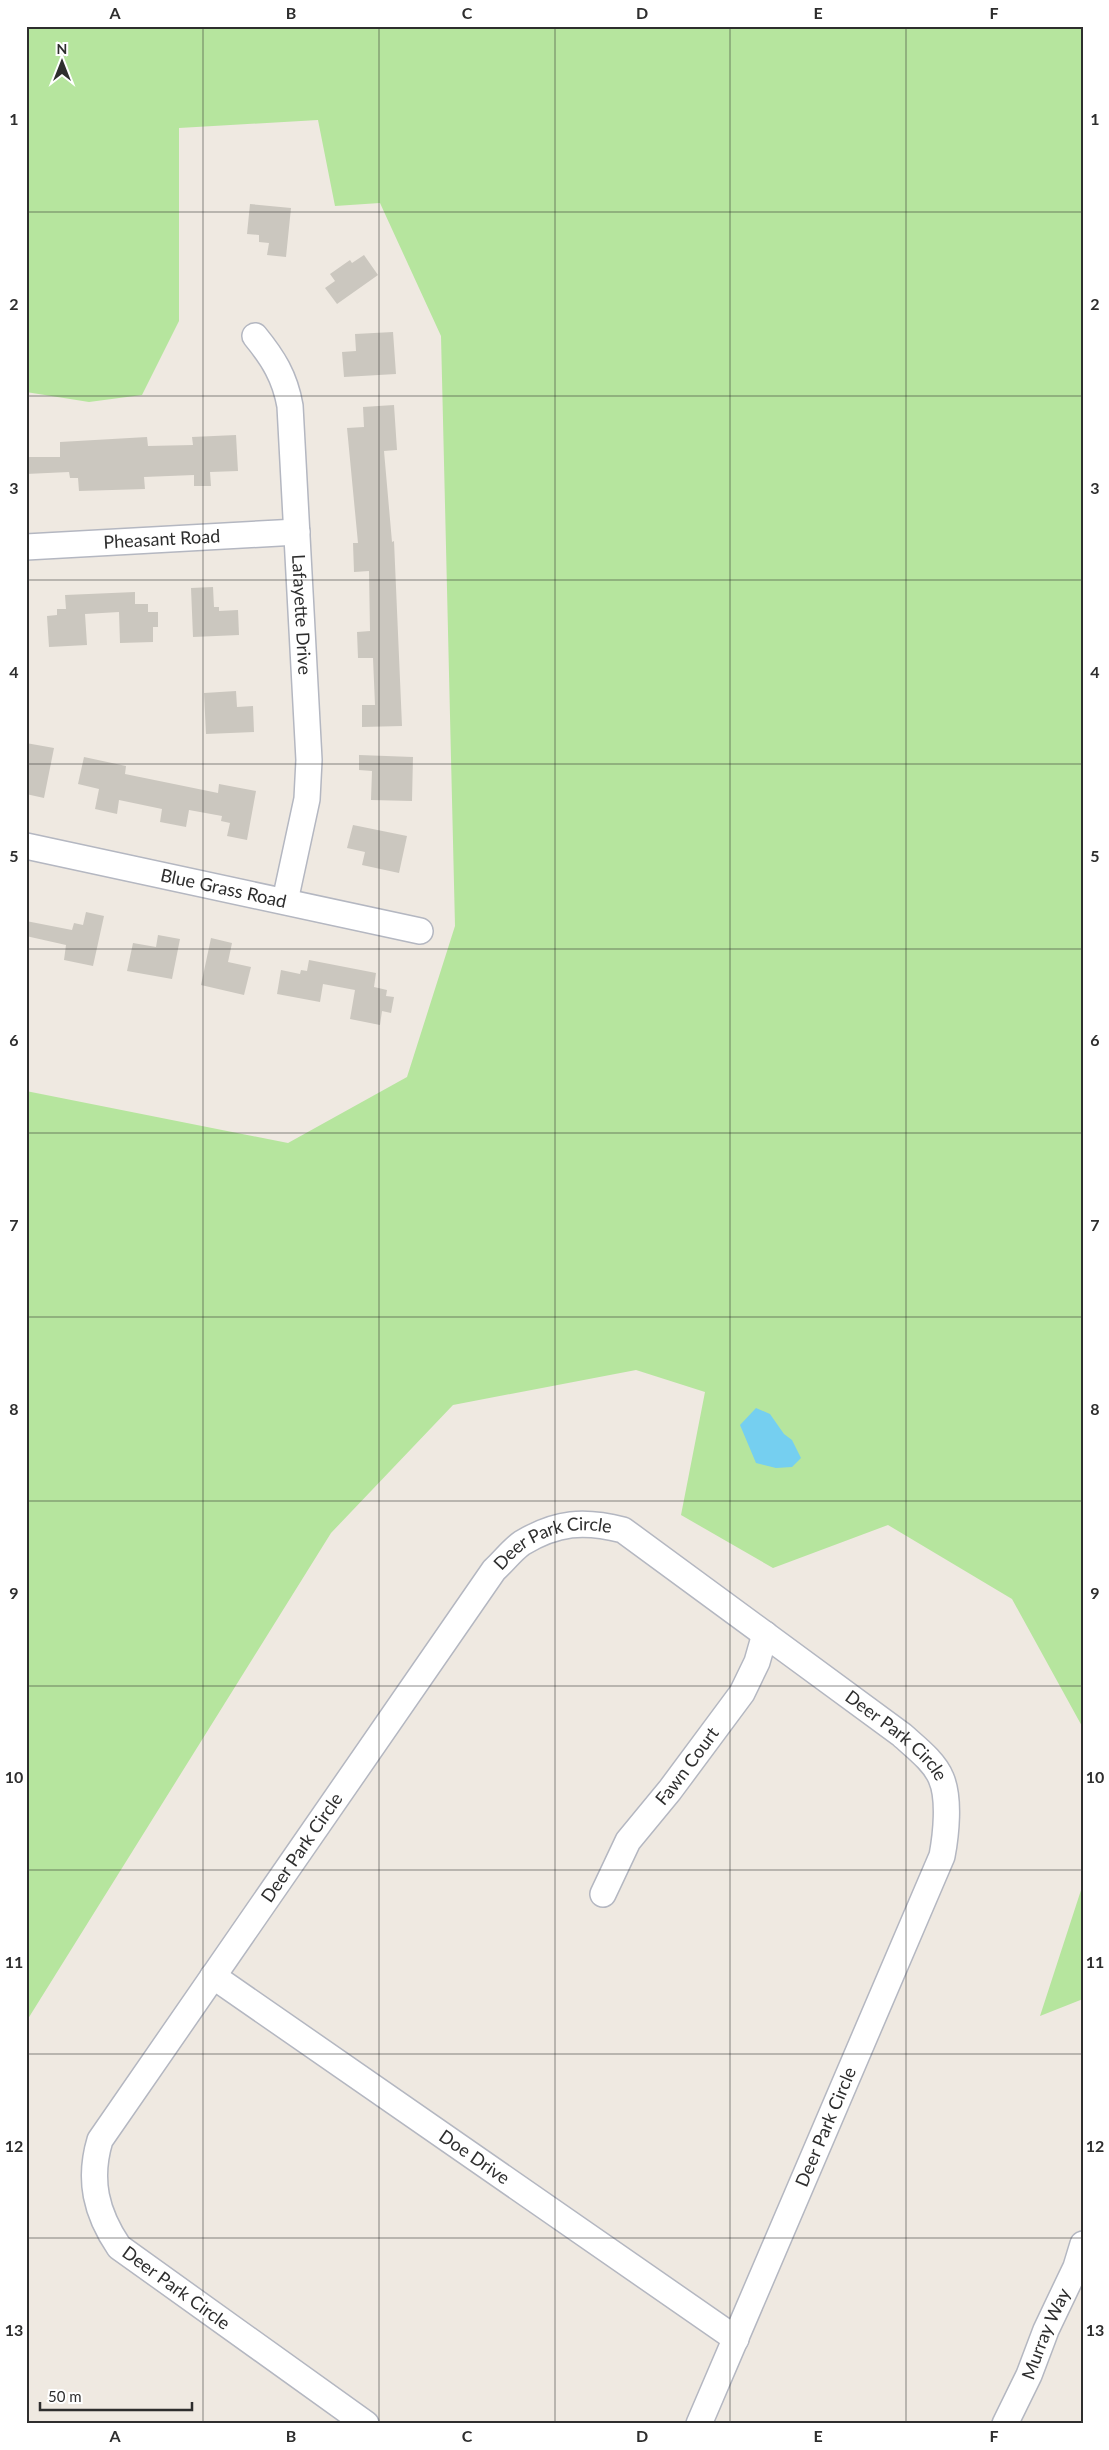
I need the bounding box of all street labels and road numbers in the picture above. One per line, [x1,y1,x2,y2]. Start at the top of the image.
street label: Pheasant Road [103,524,221,553]
street label: Lafayette Drive [288,553,316,675]
street label: Blue Grass Road [159,863,289,912]
street label: Deer Park Circle [489,1512,614,1574]
street label: Deer Park Circle [841,1685,953,1784]
street label: Fawn Court [650,1722,723,1809]
street label: Deer Park Circle [256,1788,347,1906]
street label: Deer Park Circle [790,2063,860,2190]
street label: Doe Drive [435,2124,514,2189]
street label: Deer Park Circle [118,2241,235,2334]
street label: Murray Way [1016,2284,1075,2382]

